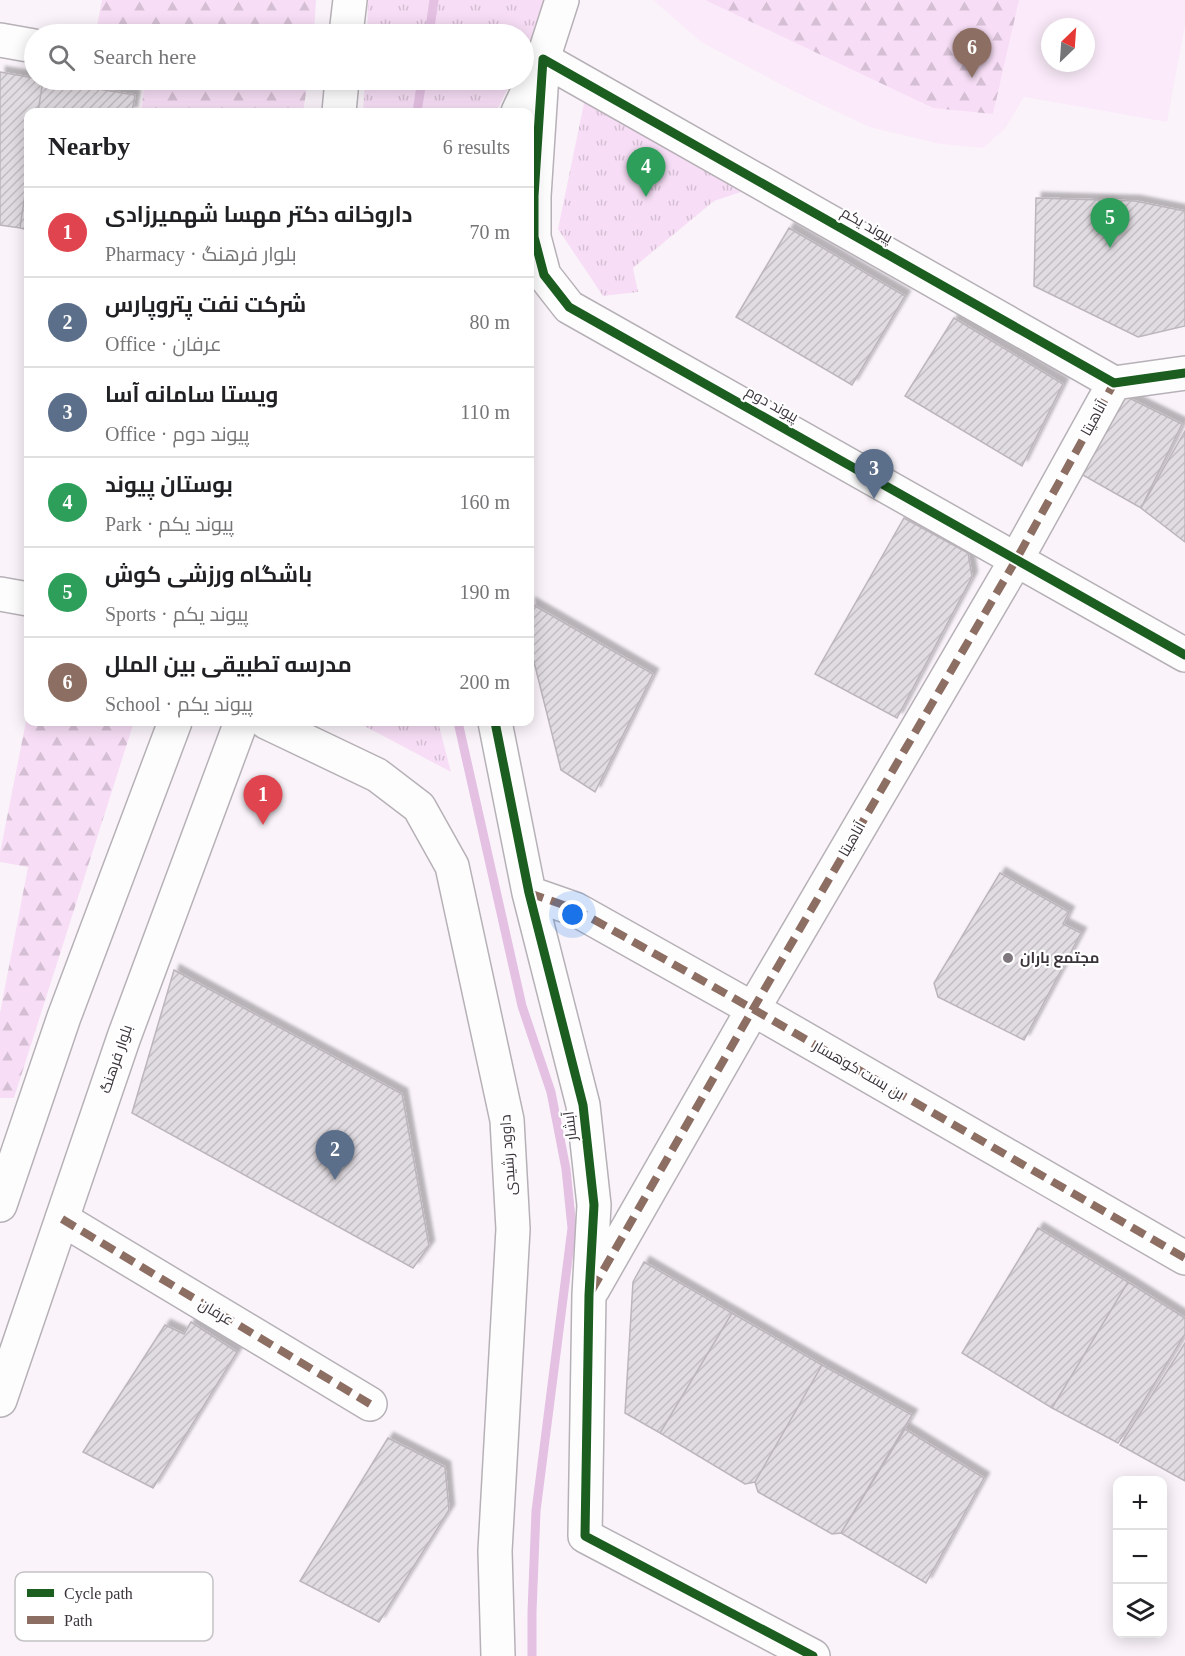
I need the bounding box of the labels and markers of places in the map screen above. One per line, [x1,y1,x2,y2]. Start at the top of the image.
pin: 6 [952,28,992,78]
pin: 4 [626,148,666,197]
pin: 5 [1090,198,1130,248]
pin: 3 [854,450,894,499]
pin: 1 [244,776,282,825]
place label: مجتمع باران [1020,950,1099,968]
marker: مجتمع باران [1001,951,1015,965]
pin: 2 [316,1130,354,1180]

